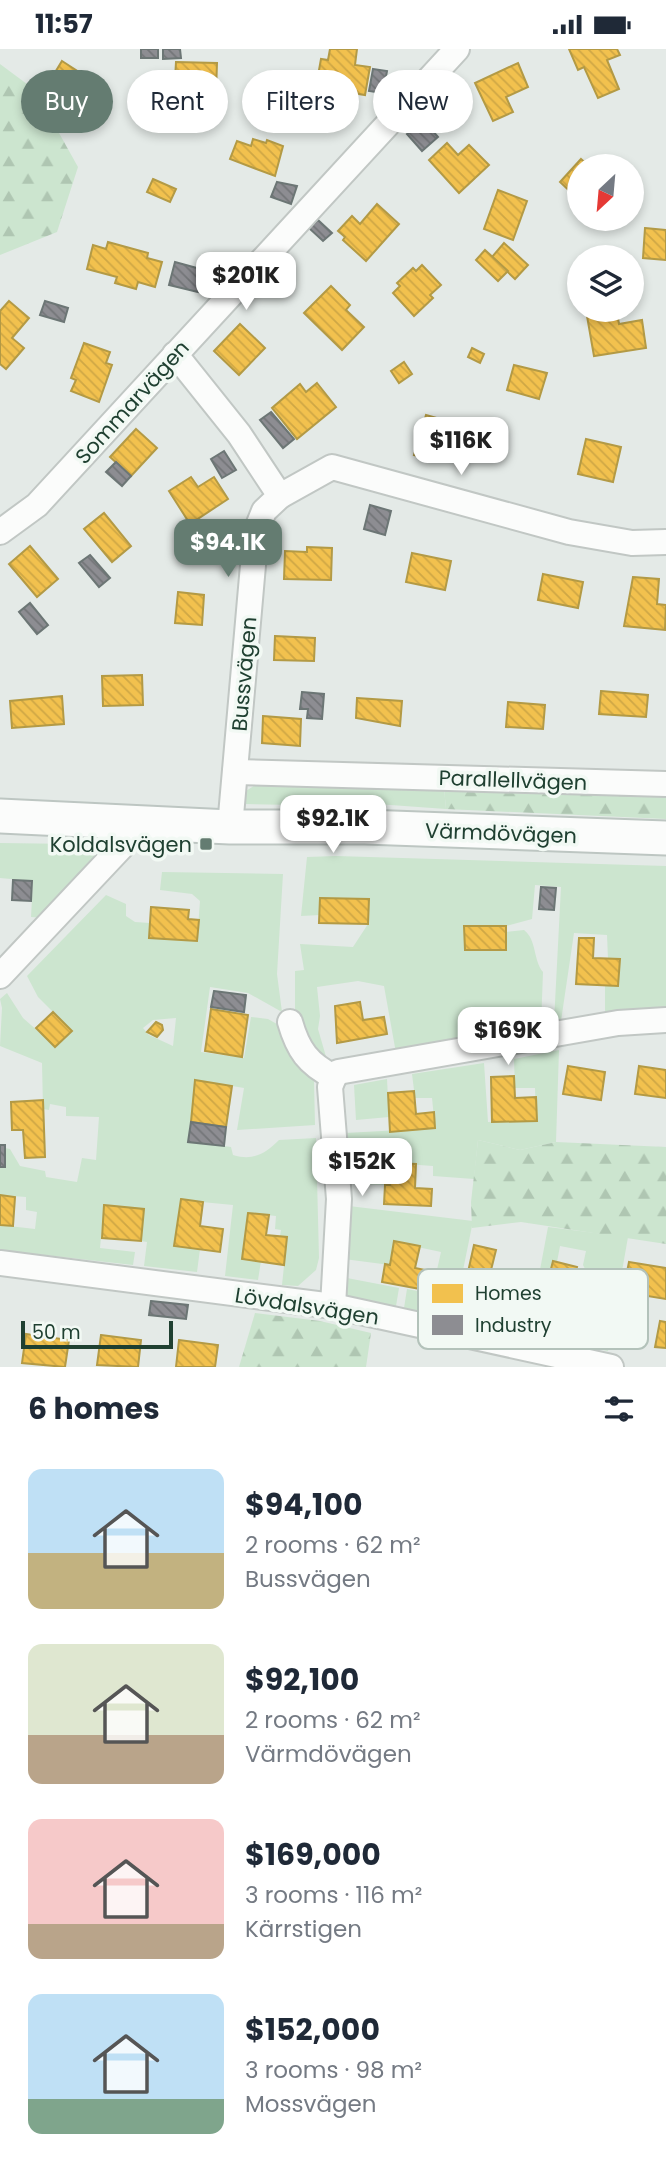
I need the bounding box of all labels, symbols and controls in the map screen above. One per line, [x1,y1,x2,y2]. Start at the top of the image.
text: 11:57 [35,6,93,42]
chip: Buy [21,70,113,133]
chip: Rent [127,70,228,133]
chip: Filters [242,70,359,133]
chip: New [373,70,473,133]
north arrow [567,154,644,231]
map controls [567,154,644,322]
button: layers [567,245,644,322]
pin: $201K [197,253,295,312]
text: $201K [212,259,280,291]
street label: Sommarvägen [68,334,196,470]
pin: $116K [412,417,510,477]
text: $116K [429,424,493,456]
pin: $94.1K [171,519,285,579]
text: $94.1K [190,526,266,558]
street label: Bussvägen [225,616,263,732]
street label: Parallellvägen [438,763,588,797]
pin: $92.1K [276,795,390,855]
text: $92.1K [296,802,370,834]
street label: Värmdövägen [424,816,578,850]
place label: Koldalsvägen [50,830,192,859]
marker: Koldalsvägen [198,836,214,852]
pin: $169K [459,1007,557,1067]
text: $169K [474,1014,542,1046]
pin: $152K [313,1139,411,1198]
text: $152K [328,1145,396,1177]
legend [418,1269,648,1349]
street label: Lövdalsvägen [233,1280,381,1332]
text: Homes [475,1280,542,1307]
text: Industry [475,1312,552,1339]
scale bar [21,1318,173,1350]
text: 50 m [32,1319,81,1346]
text: 6 homes [28,1387,160,1430]
icon: filters [600,1390,638,1428]
text: $94,100 [245,1483,363,1526]
icon: home [84,1497,168,1581]
text: 2 rooms · 62 m² [245,1529,421,1561]
text: Bussvägen [245,1563,371,1595]
text: $92,100 [245,1658,359,1701]
icon: home [84,1672,168,1756]
text: 2 rooms · 62 m² [245,1704,421,1736]
text: Värmdövägen [245,1738,412,1770]
text: $169,000 [245,1833,381,1876]
icon: home [84,1847,168,1931]
text: 3 rooms · 116 m² [245,1879,422,1911]
text: Kärrstigen [245,1913,362,1945]
text: $152,000 [245,2008,380,2051]
icon: home [84,2022,168,2106]
text: 3 rooms · 98 m² [245,2054,422,2086]
text: Mossvägen [245,2088,377,2120]

